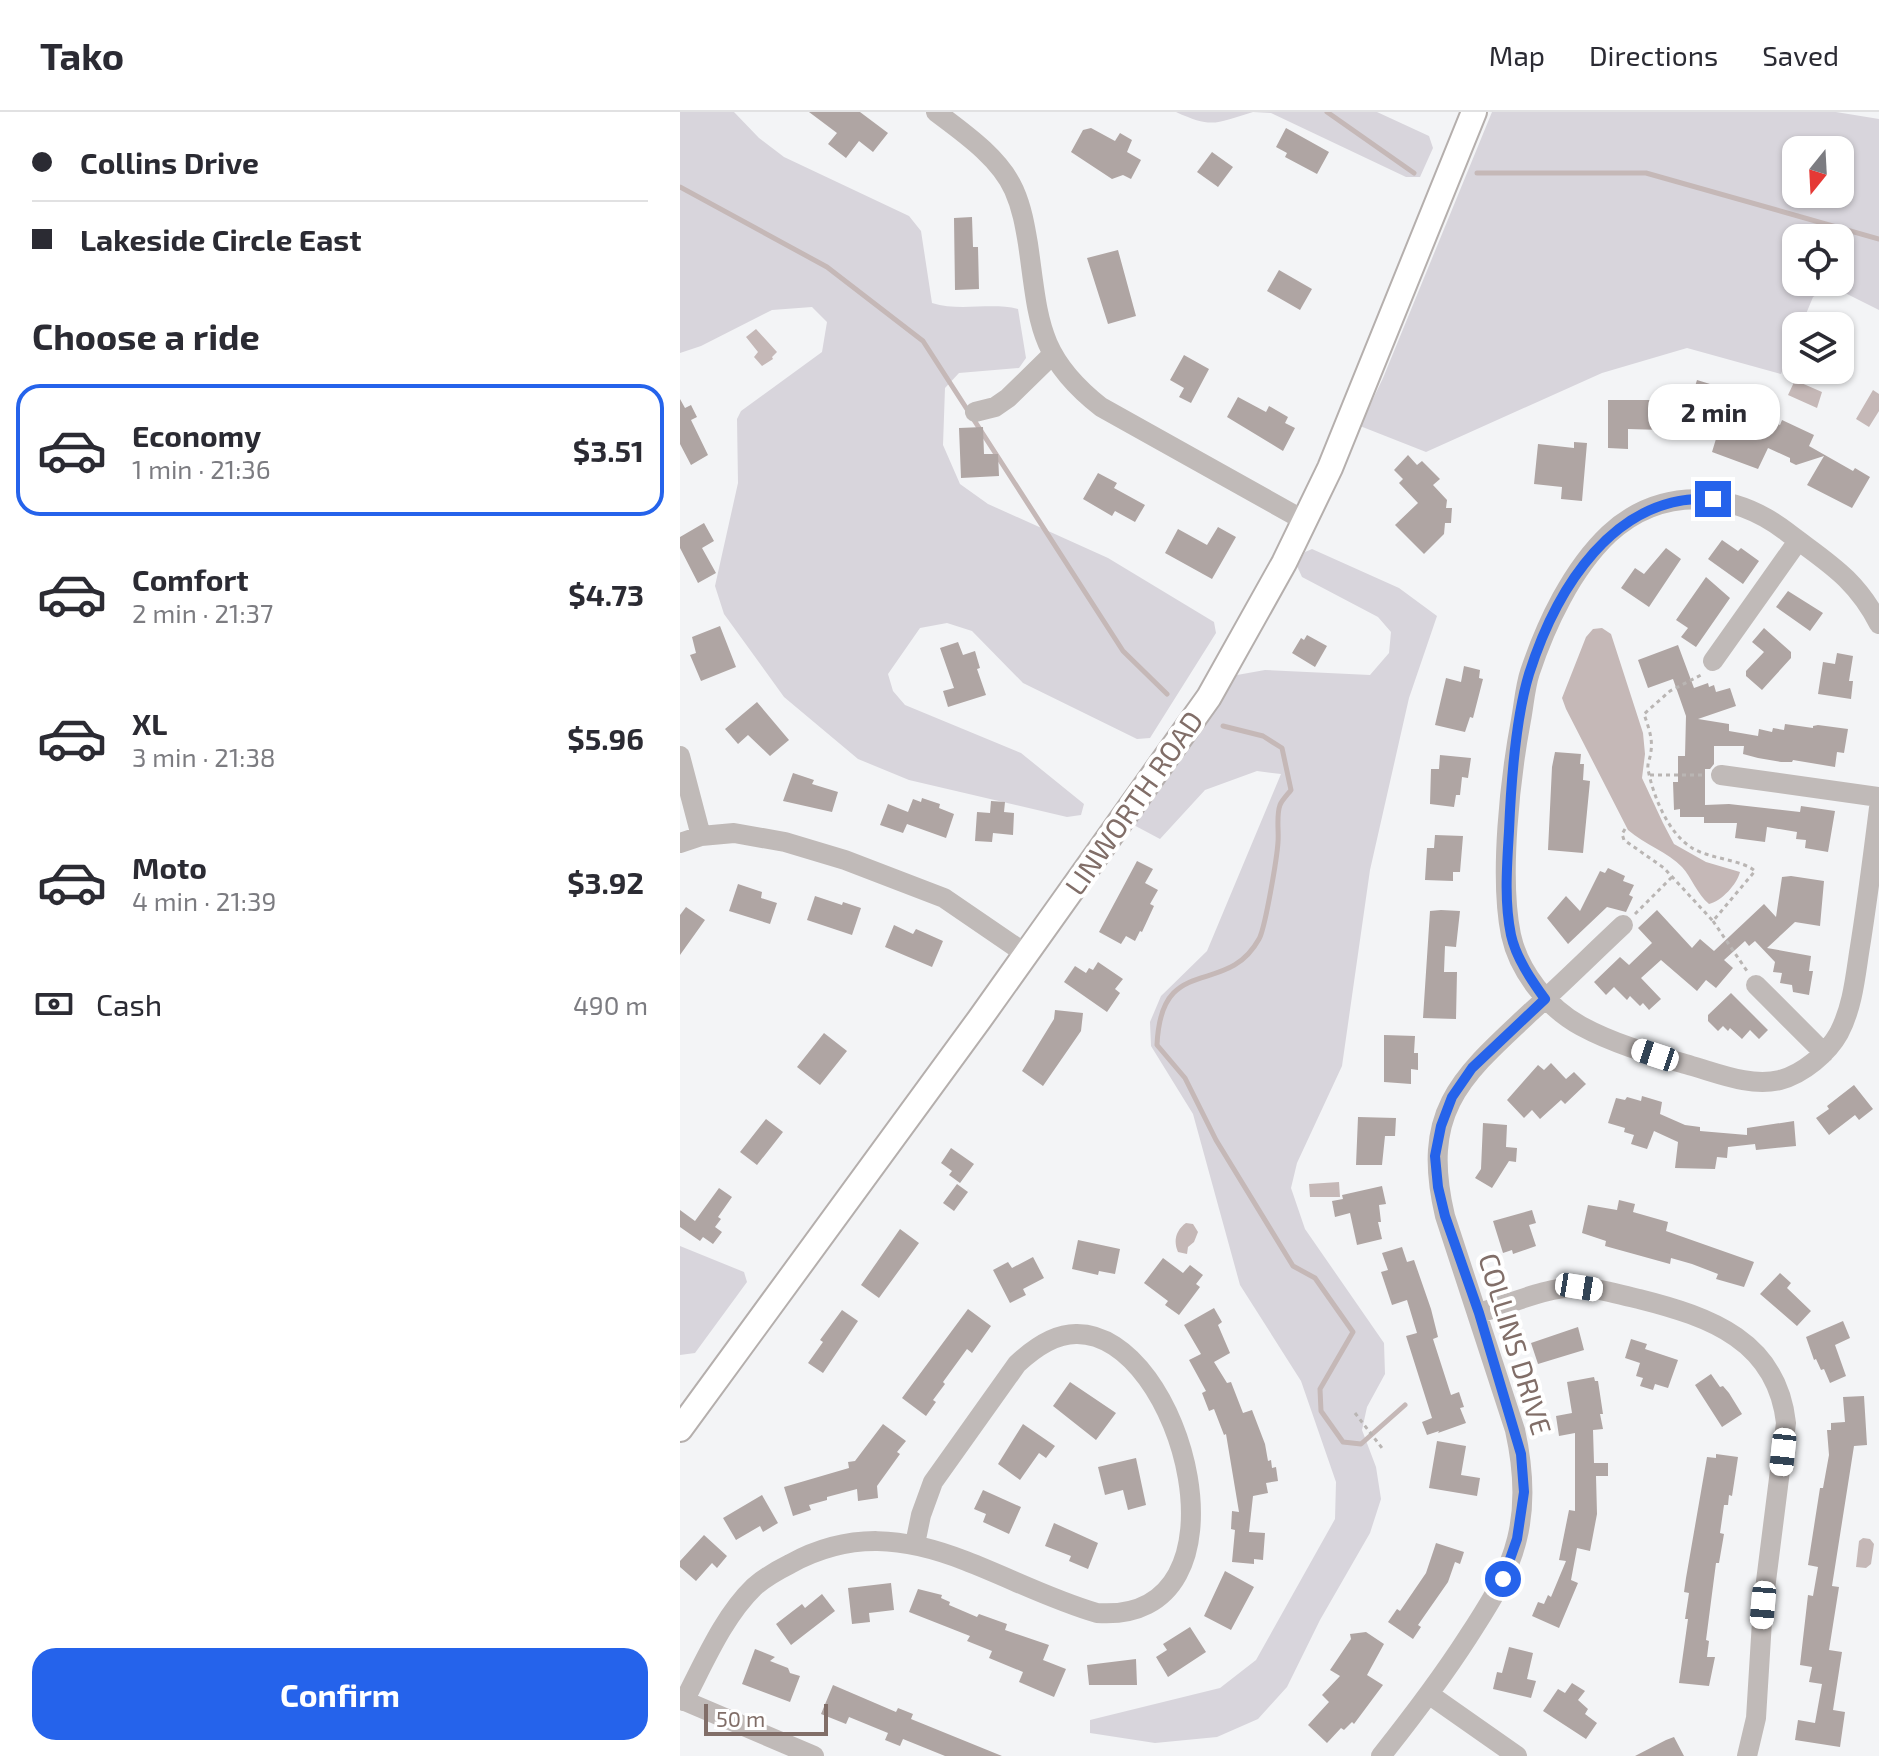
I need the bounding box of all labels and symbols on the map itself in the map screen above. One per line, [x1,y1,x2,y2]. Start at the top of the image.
north arrow [1782,136,1854,208]
callout: 2 min [1647,383,1779,439]
route end [1695,481,1731,517]
street label: LINWORTH ROAD [1057,704,1209,901]
car [1628,1036,1682,1074]
street label: COLLINS DRIVE [1472,1249,1560,1439]
car [1553,1271,1605,1303]
car [1769,1427,1797,1477]
route start [1485,1561,1521,1597]
car [1749,1580,1777,1630]
scale bar [704,1700,828,1736]

